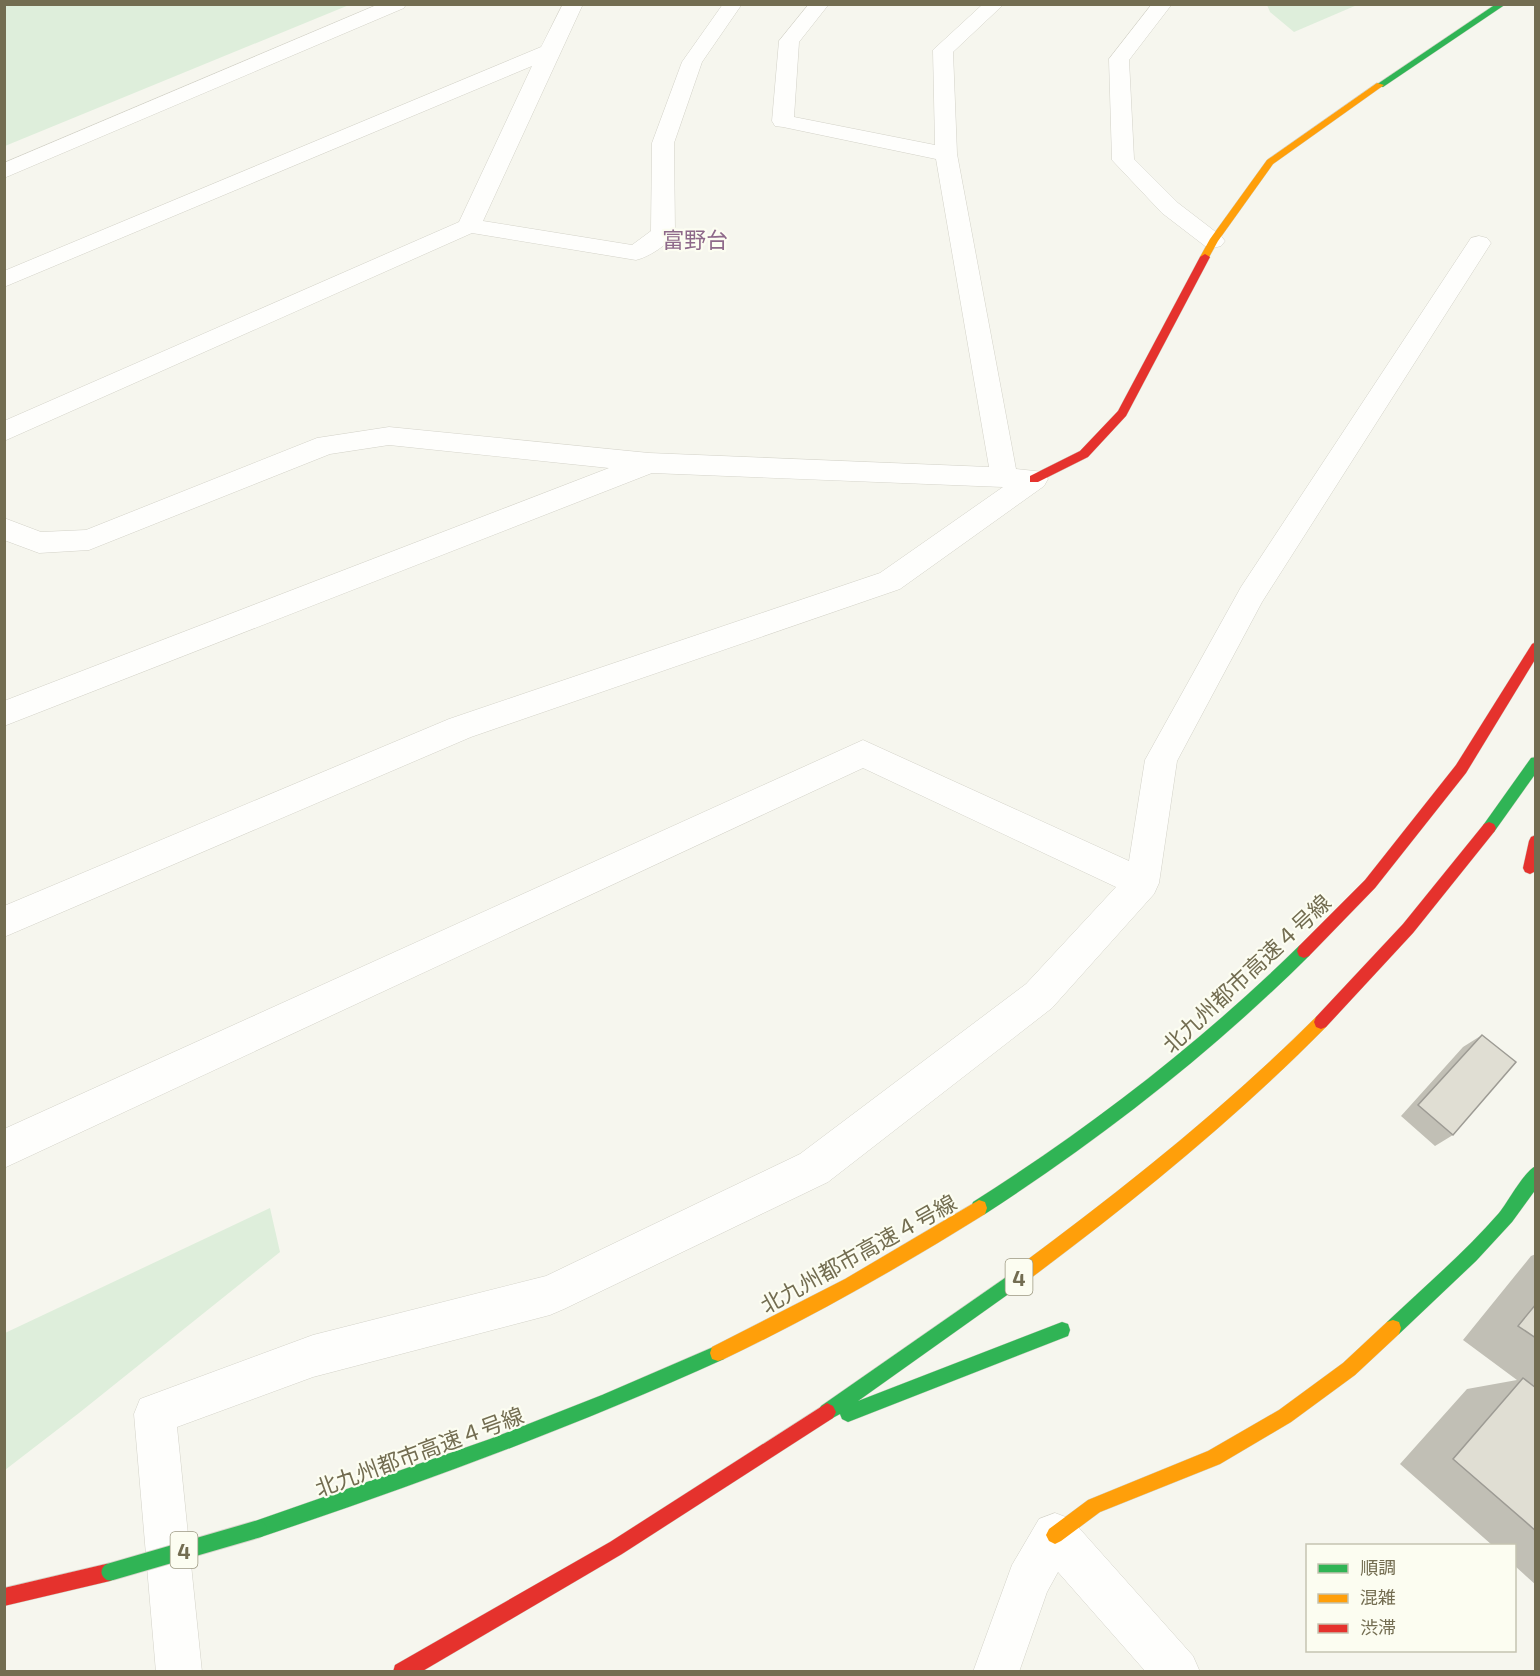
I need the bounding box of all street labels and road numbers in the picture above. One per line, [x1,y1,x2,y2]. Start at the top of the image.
street label: 北九州都市高速４号線 [1157,888,1335,1058]
street label: 北九州都市高速４号線 [755,1188,961,1318]
road number: 4 [1006,1259,1032,1295]
street label: 北九州都市高速４号線 [311,1401,527,1501]
road number: 4 [170,1532,198,1568]

